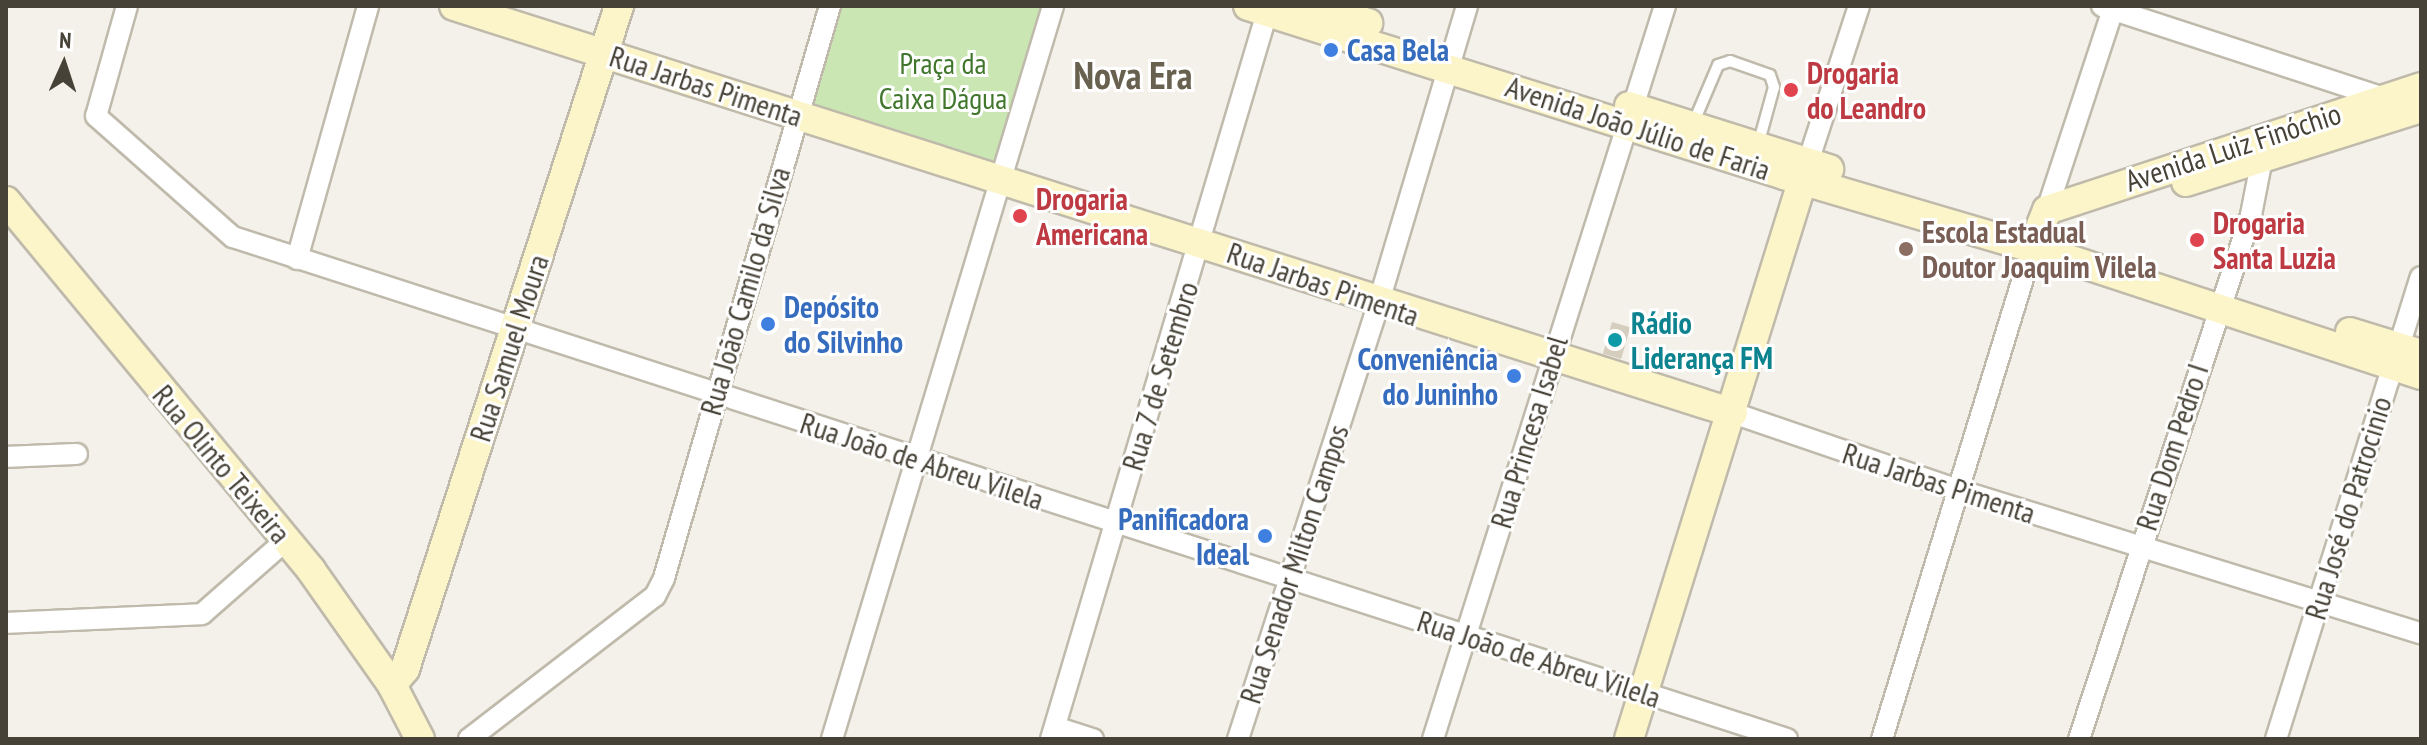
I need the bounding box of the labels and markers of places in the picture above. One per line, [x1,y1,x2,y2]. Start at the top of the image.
place label: Casa Bela [1347,32,1449,68]
marker: Casa Bela [1322,41,1340,59]
place label: Drogaria do Leandro [1807,55,1926,126]
marker: Drogaria do Leandro [1782,81,1800,99]
place label: Drogaria Americana [1036,181,1148,252]
place label: Drogaria Santa Luzia [2213,205,2336,276]
marker: Drogaria Americana [1011,207,1029,225]
place label: Escola Estadual Doutor Joaquim Vilela [1922,214,2157,284]
marker: Drogaria Santa Luzia [2188,231,2206,249]
marker: Escola Estadual Doutor Joaquim Vilela [1897,240,1915,258]
place label: Depósito do Silvinho [784,289,903,360]
place label: Rádio Liderança FM [1631,305,1773,376]
marker: Depósito do Silvinho [759,315,777,333]
marker: Rádio Liderança FM [1606,331,1624,349]
place label: Conveniência do Juninho [1358,341,1498,412]
marker: Conveniência do Juninho [1505,367,1523,385]
place label: Panificadora Ideal [1118,501,1249,572]
marker: Panificadora Ideal [1256,527,1274,545]

